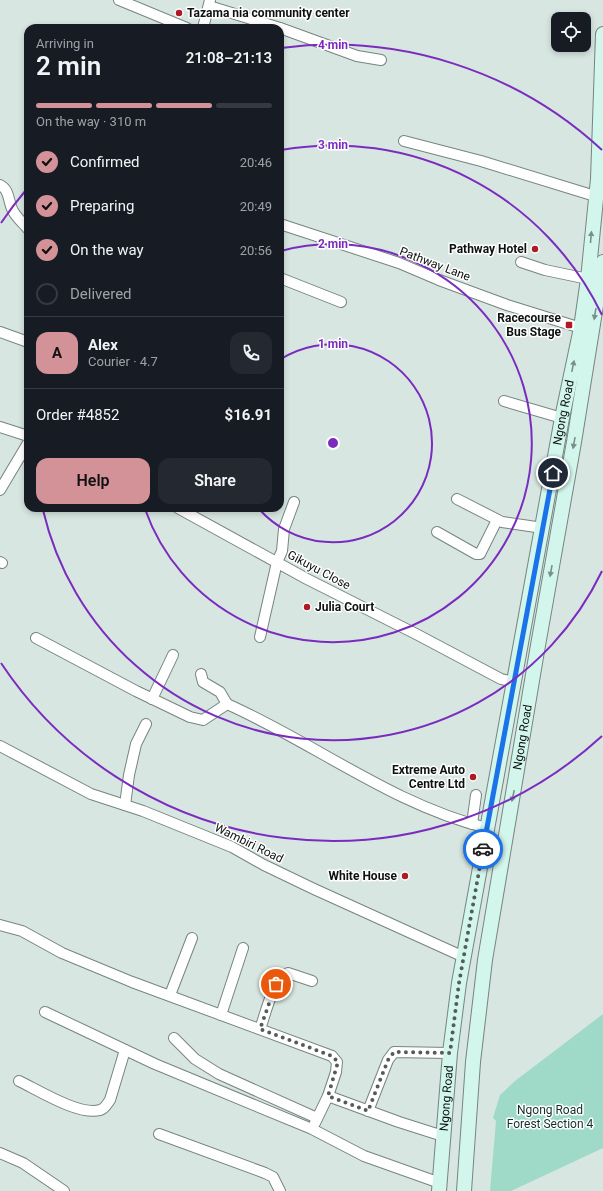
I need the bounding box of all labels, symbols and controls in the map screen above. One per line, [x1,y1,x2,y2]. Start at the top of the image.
place label: Tazama nia community center [187,6,350,20]
marker: Tazama nia community center [174,8,184,18]
map controls [551,12,591,52]
button: locate [551,12,591,52]
text: Arriving in [36,36,94,51]
text: 4 min [318,38,348,52]
text: 21:08–21:13 [186,49,272,67]
text: 2 min [36,51,101,81]
text: On the way · 310 m [36,114,146,129]
text: 3 min [318,138,348,152]
icon: check [36,151,58,173]
text: Confirmed [70,153,140,171]
text: 20:46 [240,155,272,170]
icon: check [36,195,58,217]
text: Preparing [70,197,134,215]
text: 20:49 [240,199,272,214]
one-way arrow [588,231,595,243]
text: 2 min [318,237,348,251]
icon: check [36,239,58,261]
text: On the way [70,241,144,259]
place label: Pathway Hotel [449,242,527,256]
text: 20:56 [240,243,272,258]
street label: Pathway Lane [398,244,472,284]
marker: Pathway Hotel [530,244,540,254]
text: Delivered [70,285,132,303]
one-way arrow [592,308,598,320]
place label: Racecourse Bus Stage [497,311,562,339]
marker: Racecourse Bus Stage [564,320,574,330]
button: phone [230,332,272,374]
text: Alex [88,336,118,354]
text: 1 min [318,337,348,351]
text: A [52,344,62,362]
text: Courier · 4.7 [88,354,158,369]
one-way arrow [571,359,577,372]
street label: Ngong Road [550,379,577,446]
text: Order #4852 [36,406,119,424]
text: $16.91 [225,406,272,424]
centre of rings [326,436,340,450]
one-way arrow [571,437,577,449]
pin [536,456,570,490]
button: Help [36,458,150,504]
button: Share [158,458,272,504]
icon: home [542,462,564,484]
street label: Gikuyu Close [285,548,353,592]
one-way arrow [548,565,554,577]
place label: Julia Court [315,600,374,614]
marker: Julia Court [302,602,312,612]
street label: Ngong Road [510,703,535,771]
place label: Extreme Auto Centre Ltd [392,763,465,791]
marker: Extreme Auto Centre Ltd [468,772,478,782]
one-way arrow [510,789,516,802]
street label: Wambiri Road [212,820,286,866]
courier [463,829,503,869]
icon: car [472,838,494,860]
place label: White House [328,869,398,883]
marker: White House [400,871,410,881]
pin [259,967,293,1001]
icon: bag [265,973,287,995]
street label: Ngong Road [437,1065,456,1132]
park label: Ngong Road Forest Section 4 [507,1103,594,1131]

